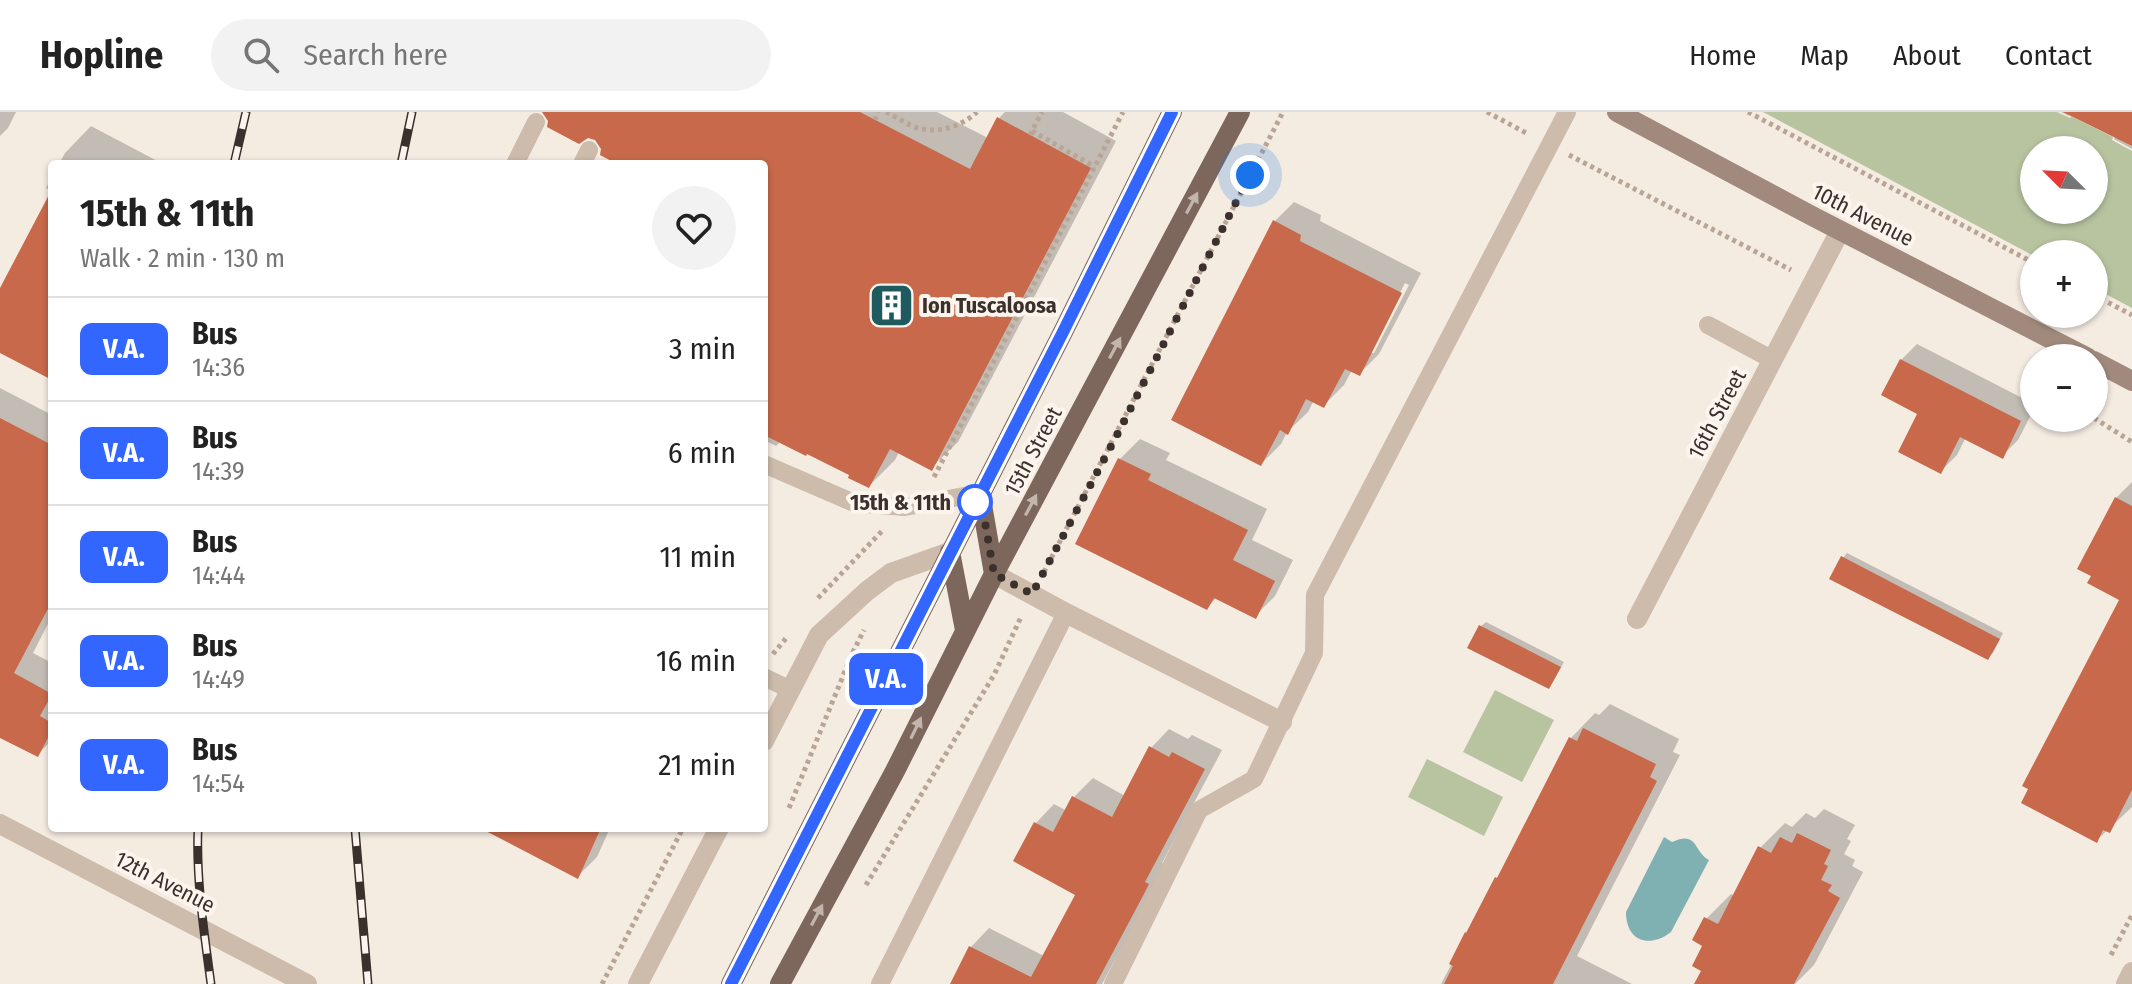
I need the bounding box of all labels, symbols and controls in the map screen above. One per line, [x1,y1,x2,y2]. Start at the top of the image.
search box [211,19,771,91]
text: Hopline [40,32,163,78]
icon: search [239,33,283,77]
text: Search here [303,37,448,73]
text: Home [1689,39,1756,72]
text: Map [1800,39,1849,72]
text: About [1893,39,1961,72]
text: Contact [2005,39,2092,72]
north arrow [2020,136,2108,224]
map controls [2020,136,2108,432]
your location [1230,155,1270,195]
street label: 10th Avenue [1808,178,1918,252]
button: heart [652,186,736,270]
text: 15th & 11th [80,190,255,236]
one-way arrow [1185,191,1199,214]
button: + [2020,240,2108,328]
text: Walk · 2 min · 130 m [80,243,285,274]
building icon: Ion Tuscaloosa [867,281,915,329]
place label: Ion Tuscaloosa [922,292,1057,319]
text: Bus [192,316,237,352]
text: 3 min [669,331,736,367]
text: V.A. [103,332,145,365]
one-way arrow [1108,336,1121,359]
button: − [2020,344,2108,432]
text: 14:36 [192,352,245,383]
street label: 16th Street [1682,364,1752,463]
street label: 15th Street [998,401,1068,500]
text: Bus [192,420,237,456]
text: 6 min [668,435,736,471]
text: V.A. [103,436,145,469]
text: 14:39 [192,456,245,487]
marker: 15th & 11th [958,485,992,519]
place label: 15th & 11th [850,489,951,516]
one-way arrow [1024,494,1038,517]
text: Bus [192,524,237,560]
text: 11 min [660,539,736,575]
text: V.A. [103,540,145,573]
text: 14:44 [192,560,245,591]
text: Bus [192,628,237,664]
text: 16 min [656,643,736,679]
text: V.A. [103,644,145,677]
line badge: V.A. [830,653,942,705]
text: V.A. [865,662,907,695]
text: 14:49 [192,664,245,695]
one-way arrow [909,716,923,740]
text: Bus [192,732,237,768]
text: 21 min [658,747,736,783]
text: V.A. [103,748,145,781]
text: 14:54 [192,768,245,799]
street label: 12th Avenue [111,845,219,919]
one-way arrow [811,904,824,927]

